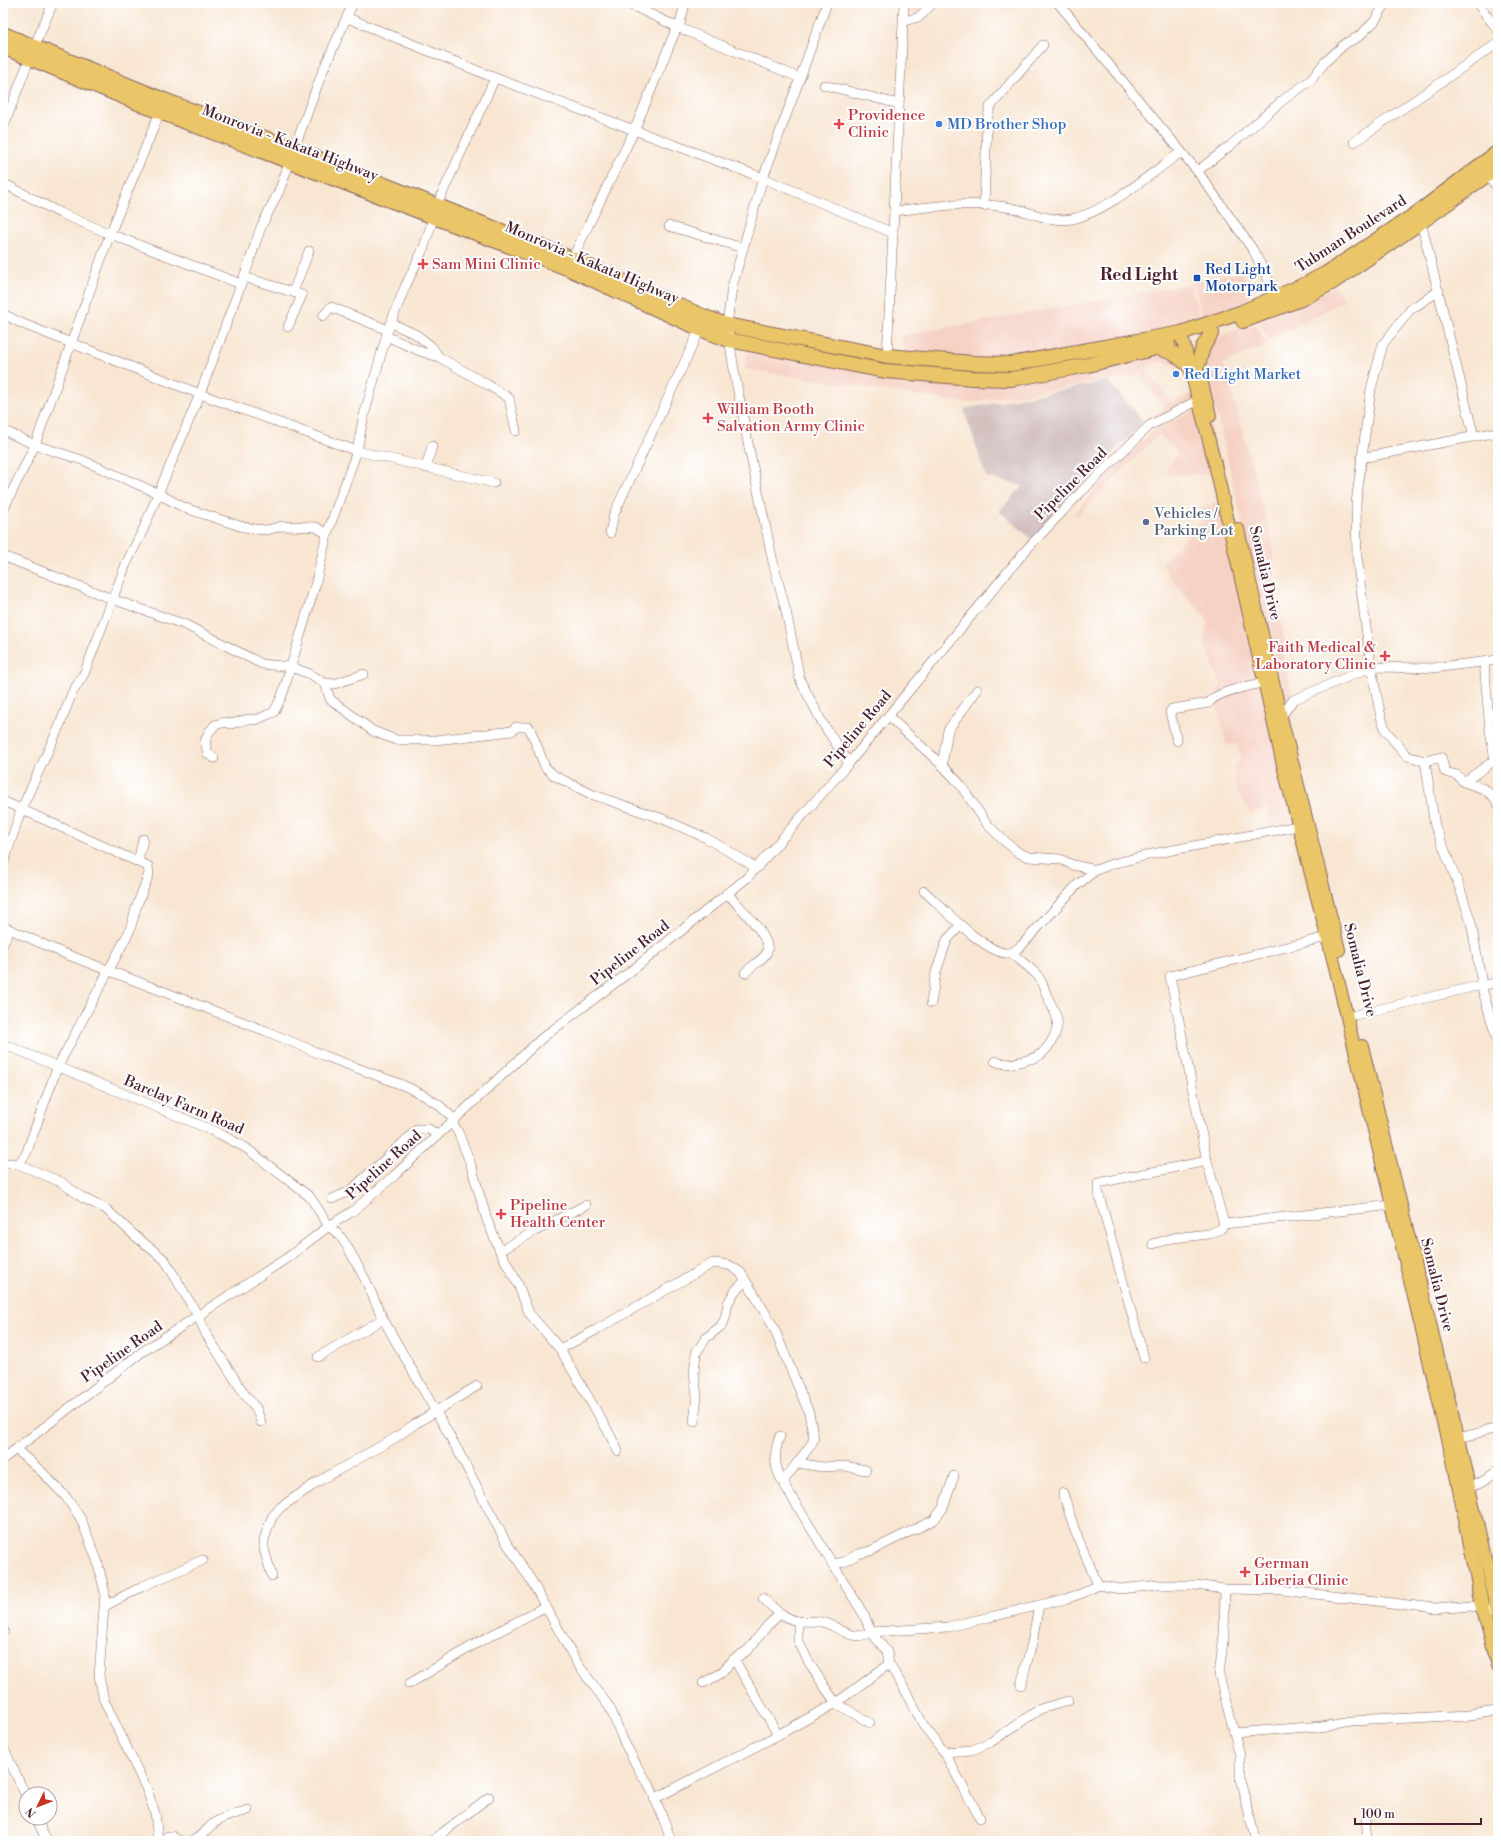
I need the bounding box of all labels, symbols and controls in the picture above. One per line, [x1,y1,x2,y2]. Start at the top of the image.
street label: Monrovia - Kakata Highway [199,101,381,186]
place label: Providence Clinic [848,106,925,142]
place label: MD Brother Shop [947,115,1066,134]
marker: Providence Clinic [833,118,845,130]
marker: MD Brother Shop [934,119,944,129]
street label: Tubman Boulevard [1292,191,1410,277]
street label: Monrovia - Kakata Highway [502,218,683,309]
place label: Sam Mini Clinic [432,255,541,274]
marker: Sam Mini Clinic [417,258,429,270]
place label: Red Light Motorpark [1205,260,1279,296]
district label: Red Light [1100,264,1179,286]
marker: Red Light Motorpark [1192,273,1202,283]
place label: Red Light Market [1184,365,1302,384]
marker: Red Light Market [1171,369,1181,379]
place label: William Booth Salvation Army Clinic [716,400,865,436]
marker: William Booth Salvation Army Clinic [702,412,714,424]
street label: Pipeline Road [1031,443,1112,524]
place label: Vehicles / Parking Lot [1153,504,1234,540]
marker: Vehicles / Parking Lot [1141,517,1151,527]
street label: Somalia Drive [1245,524,1285,622]
place label: Faith Medical & Laboratory Clinic [1255,638,1376,674]
marker: Faith Medical & Laboratory Clinic [1379,650,1391,662]
street label: Pipeline Road [820,686,896,772]
street label: Pipeline Road [587,916,674,990]
street label: Somalia Drive [1339,921,1381,1019]
street label: Barclay Farm Road [120,1071,247,1139]
street label: Pipeline Road [342,1126,426,1204]
place label: Pipeline Health Center [510,1196,606,1232]
marker: Pipeline Health Center [495,1208,507,1220]
street label: Somalia Drive [1416,1236,1458,1334]
street label: Pipeline Road [78,1317,167,1387]
place label: German Liberia Clinic [1254,1554,1349,1590]
marker: German Liberia Clinic [1239,1566,1251,1578]
north arrow [18,1786,58,1826]
scale bar [1355,1800,1481,1826]
text: N [23,1804,40,1820]
text: 100 m [1361,1807,1395,1822]

